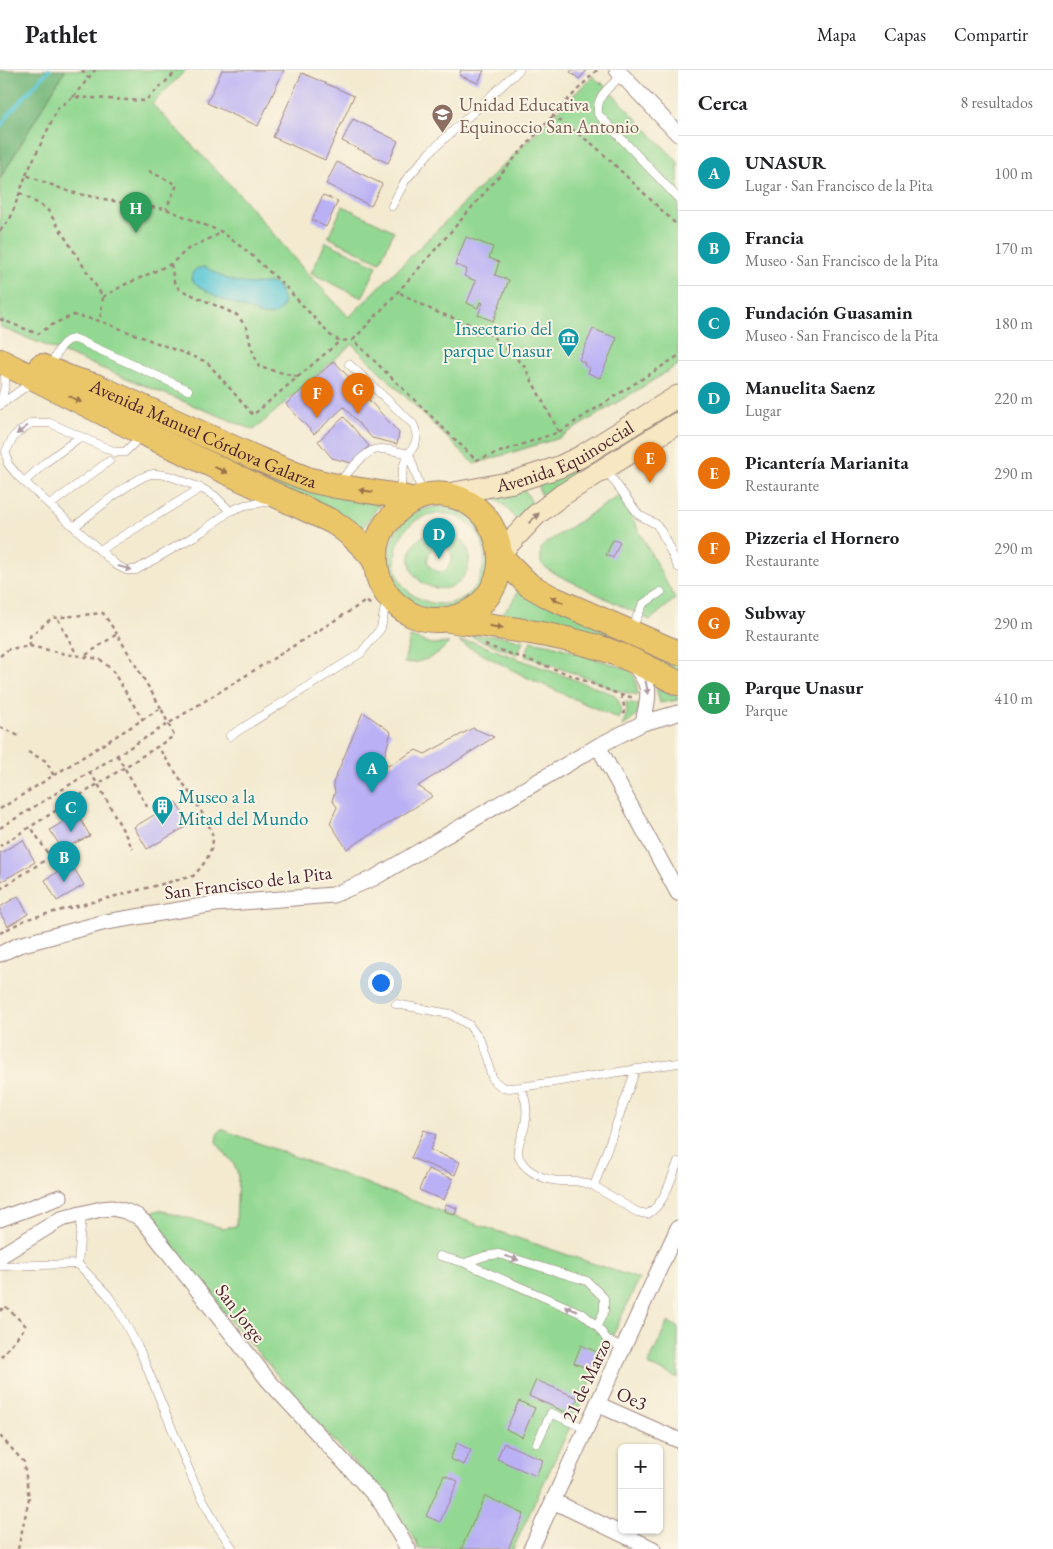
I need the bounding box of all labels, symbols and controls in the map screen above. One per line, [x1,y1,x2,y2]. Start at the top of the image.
text: Pathlet [25,19,97,50]
text: Mapa [817,23,856,46]
text: Capas [884,23,926,46]
text: Compartir [954,23,1028,46]
text: Cerca [698,89,748,116]
place label: Unidad Educativa Equinoccio San Antonio [459,92,639,139]
text: 8 resultados [961,92,1033,113]
school or university icon: Unidad Educativa Equinoccio San Antonio [431,103,455,134]
text: UNASUR [745,150,826,175]
text: A [708,163,720,184]
text: 100 m [994,163,1033,184]
text: Lugar · San Francisco de la Pita [745,175,933,196]
pin: H [120,192,152,233]
text: Francia [745,225,804,250]
text: B [709,238,719,259]
text: 170 m [994,238,1033,259]
text: Museo · San Francisco de la Pita [745,250,939,271]
text: Fundación Guasamin [745,300,913,325]
text: C [708,313,720,334]
text: 180 m [994,313,1033,334]
place label: Insectario del parque Unasur [443,316,553,363]
text: Museo · San Francisco de la Pita [745,325,939,346]
museum icon: Insectario del parque Unasur [556,327,580,358]
street label: Avenida Manuel Córdova Galarza [85,372,319,494]
pin: G [342,373,374,414]
text: Manuelita Saenz [745,375,875,400]
pin: F [301,377,333,418]
text: D [708,388,720,409]
text: 220 m [994,388,1033,409]
one-way arrow [67,395,82,403]
text: Lugar [745,400,781,421]
street label: Avenida Equinoccial [493,415,639,498]
one-way arrow [15,425,29,435]
pin: E [634,442,666,483]
text: Picantería Marianita [745,450,909,475]
text: E [709,463,719,484]
text: 290 m [994,463,1033,484]
one-way arrow [214,466,228,474]
text: Restaurante [745,475,819,496]
one-way arrow [357,487,373,495]
one-way arrow [528,512,540,524]
pin: D [423,518,455,559]
text: Pizzeria el Hornero [745,525,899,550]
text: F [710,538,718,559]
text: 290 m [994,538,1033,559]
text: Restaurante [745,550,819,571]
one-way arrow [118,564,133,572]
one-way arrow [549,596,564,604]
text: Subway [745,600,806,625]
text: G [708,613,720,634]
text: 290 m [994,613,1033,634]
one-way arrow [488,623,504,631]
text: Restaurante [745,625,819,646]
text: Parque Unasur [745,675,863,700]
one-way arrow [643,680,651,696]
text: H [708,688,720,709]
text: 410 m [994,688,1033,709]
text: Parque [745,700,788,721]
pin: A [356,752,388,793]
place label: Museo a la Mitad del Mundo [178,784,308,831]
pin: C [55,791,87,832]
building icon: Museo a la Mitad del Mundo [150,795,174,826]
pin: B [48,841,80,882]
street label: San Francisco de la Pita [163,860,334,905]
your location [368,970,394,996]
one-way arrow [505,1255,520,1263]
street label: San Jorge [210,1279,271,1348]
one-way arrow [564,1304,579,1312]
street label: 21 de Marzo [556,1334,617,1426]
street label: Oe3 [613,1381,651,1416]
map controls [618,1444,663,1534]
button: + [618,1444,663,1489]
button: − [618,1489,663,1534]

